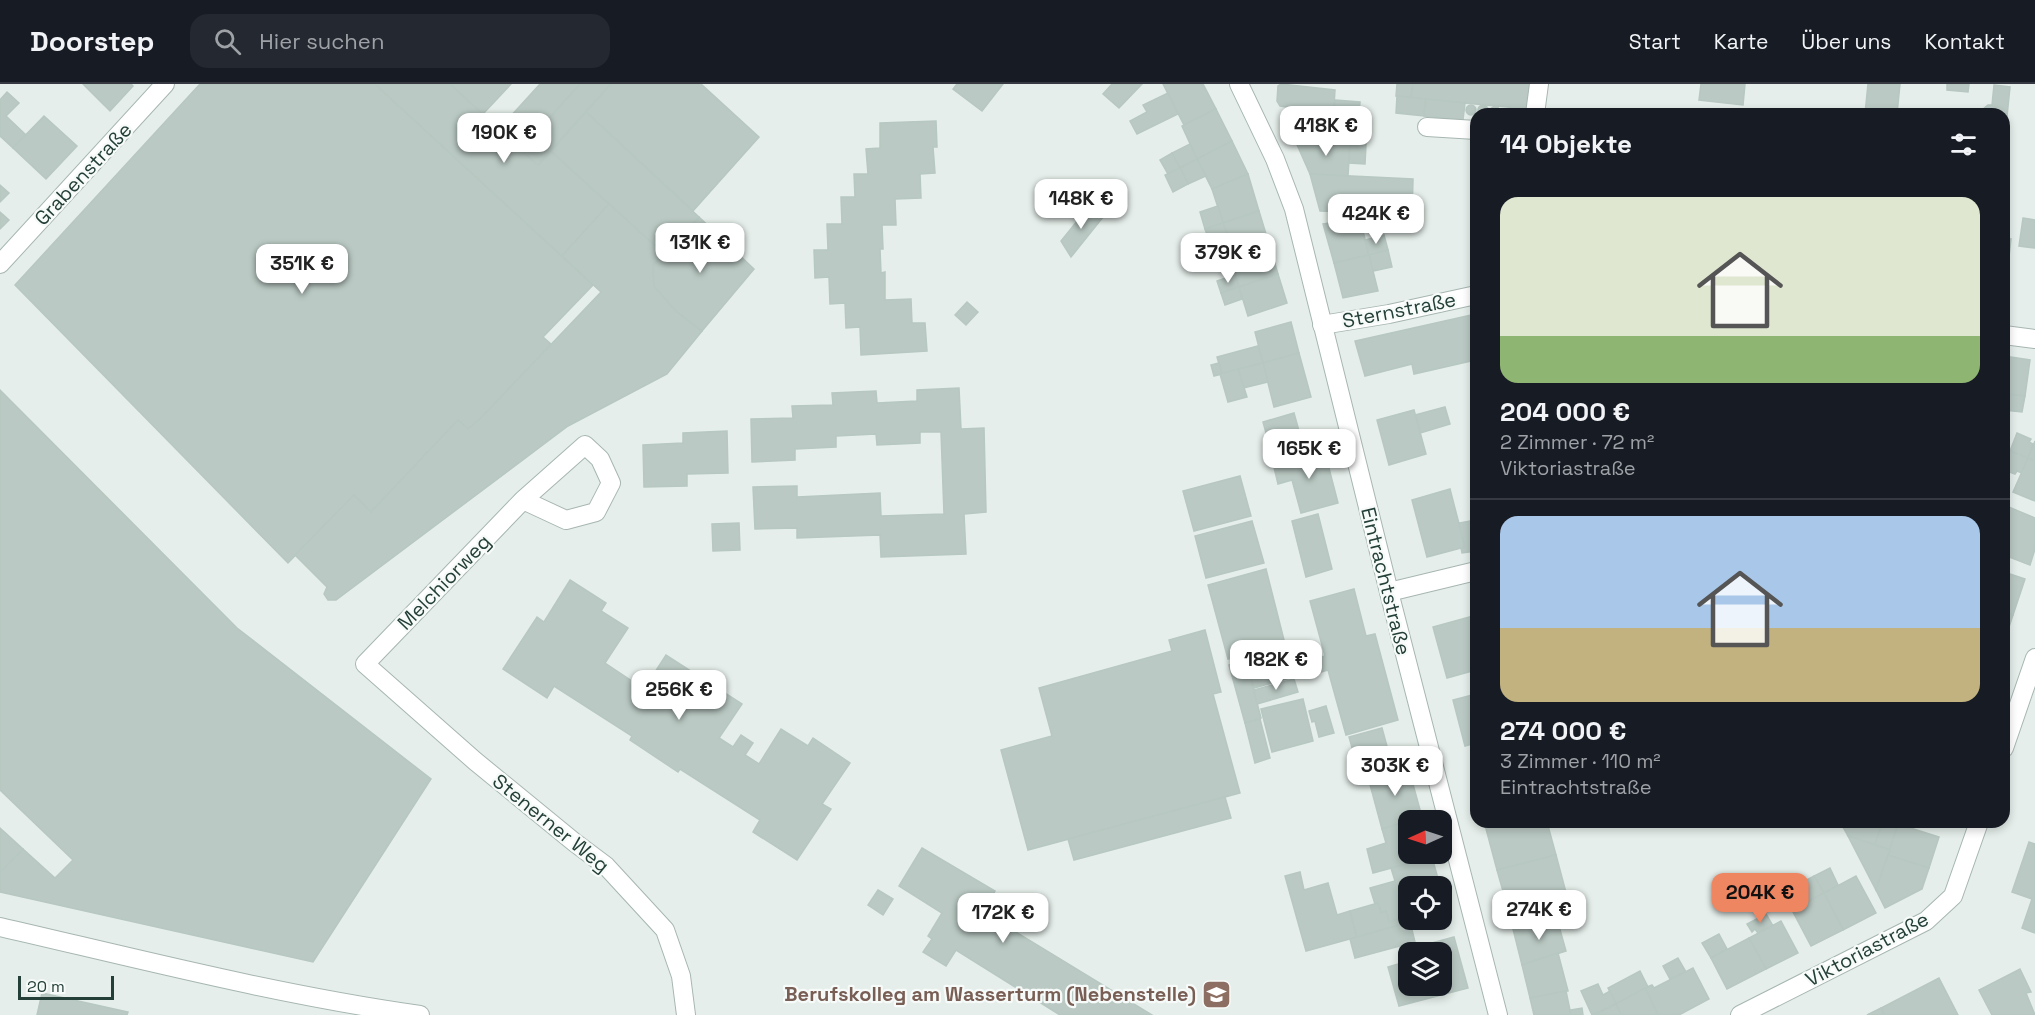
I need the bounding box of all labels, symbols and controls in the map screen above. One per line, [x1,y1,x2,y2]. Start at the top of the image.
search box [190,14,610,68]
text: Doorstep [30,23,154,59]
icon: search [211,25,244,58]
text: Hier suchen [259,27,384,55]
text: Start [1629,28,1681,55]
text: Karte [1714,28,1768,55]
text: Über uns [1801,28,1891,55]
text: Kontakt [1924,28,2005,55]
pin: 418K € [1277,106,1375,157]
text: 418K € [1294,112,1358,138]
pin: 190K € [455,113,553,164]
street label: Grabenstraße [29,117,137,231]
text: 190K € [471,119,537,145]
text: 14 Objekte [1500,127,1632,161]
icon: filters [1947,128,1980,161]
pin: 148K € [1032,179,1130,230]
text: 148K € [1049,185,1113,211]
pin: 424K € [1327,194,1425,245]
text: 424K € [1342,200,1410,226]
pin: 131K € [651,223,749,274]
text: 131K € [669,229,731,255]
pin: 379K € [1179,233,1277,284]
icon: home [1686,236,1794,344]
text: 379K € [1195,239,1261,265]
pin: 351K € [253,244,351,295]
text: 351K € [270,250,334,276]
street label: Sternstraße [1340,286,1458,334]
text: 204 000 € [1500,395,1630,429]
pin: 165K € [1260,429,1358,480]
text: 2 Zimmer · 72 m² [1500,429,1654,455]
text: 165K € [1277,435,1341,461]
text: Viktoriastraße [1500,455,1636,481]
street label: Eintrachtstraße [1355,504,1417,658]
street label: Melchiorweg [392,529,496,635]
icon: home [1686,555,1794,663]
pin: 182K € [1227,640,1325,691]
text: 182K € [1244,646,1308,672]
pin: 256K € [630,670,728,721]
text: 256K € [645,676,713,702]
text: 274 000 € [1500,714,1626,748]
pin: 303K € [1346,746,1444,797]
text: 3 Zimmer · 110 m² [1500,748,1661,774]
text: 303K € [1361,752,1429,778]
street label: Stenerner Weg [487,768,615,878]
text: Eintrachtstraße [1500,774,1652,800]
north arrow [1398,810,1452,864]
map controls [1398,810,1452,996]
pin: 204K € [1711,873,1809,924]
button: locate [1398,876,1452,930]
text: 204K € [1726,879,1794,905]
pin: 274K € [1490,890,1588,941]
pin: 172K € [954,893,1052,944]
text: 274K € [1506,896,1572,922]
text: 172K € [971,899,1035,925]
street label: Viktoriastraße [1801,906,1933,992]
button: layers [1398,942,1452,996]
scale bar [18,973,114,1000]
text: 20 m [27,976,65,997]
school or university icon: Berufskolleg am Wasserturm (Nebenstelle) [1201,978,1233,1010]
place label: Berufskolleg am Wasserturm (Nebenstelle) [784,981,1196,1007]

